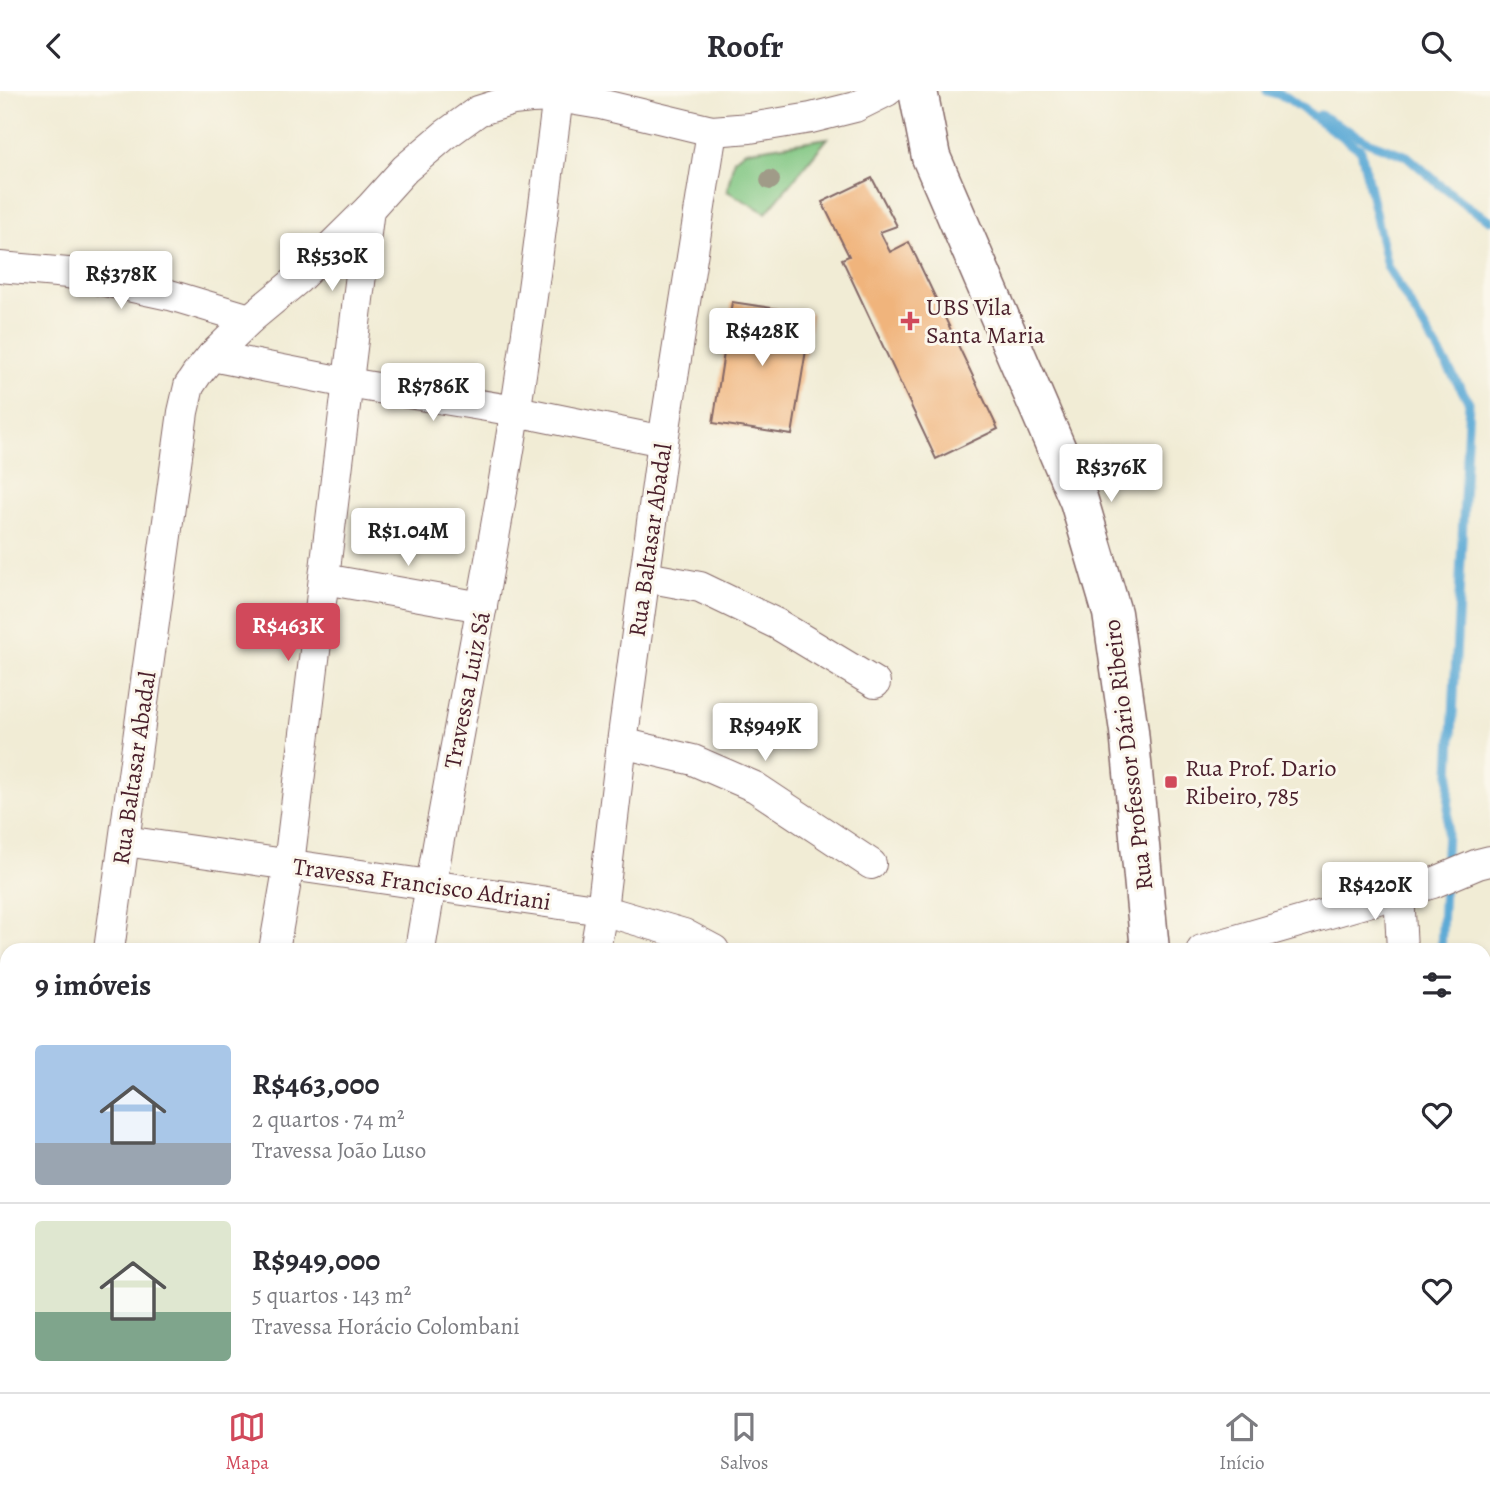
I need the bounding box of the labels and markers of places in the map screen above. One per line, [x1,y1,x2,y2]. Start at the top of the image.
pin: R$530K [275,233,389,293]
pin: R$378K [64,251,178,311]
place label: UBS Vila Santa Maria [926,291,1046,351]
pin: R$428K [705,309,819,368]
marker: UBS Vila Santa Maria [900,311,920,331]
pin: R$786K [376,363,490,423]
pin: R$376K [1054,445,1168,504]
pin: R$1.04M [343,509,473,568]
pin: R$463K [231,603,345,663]
pin: R$949K [708,703,822,763]
place label: Rua Prof. Dario Ribeiro, 785 [1185,752,1337,812]
marker: Rua Prof. Dario Ribeiro, 785 [1163,774,1179,790]
pin: R$420K [1318,863,1432,922]

